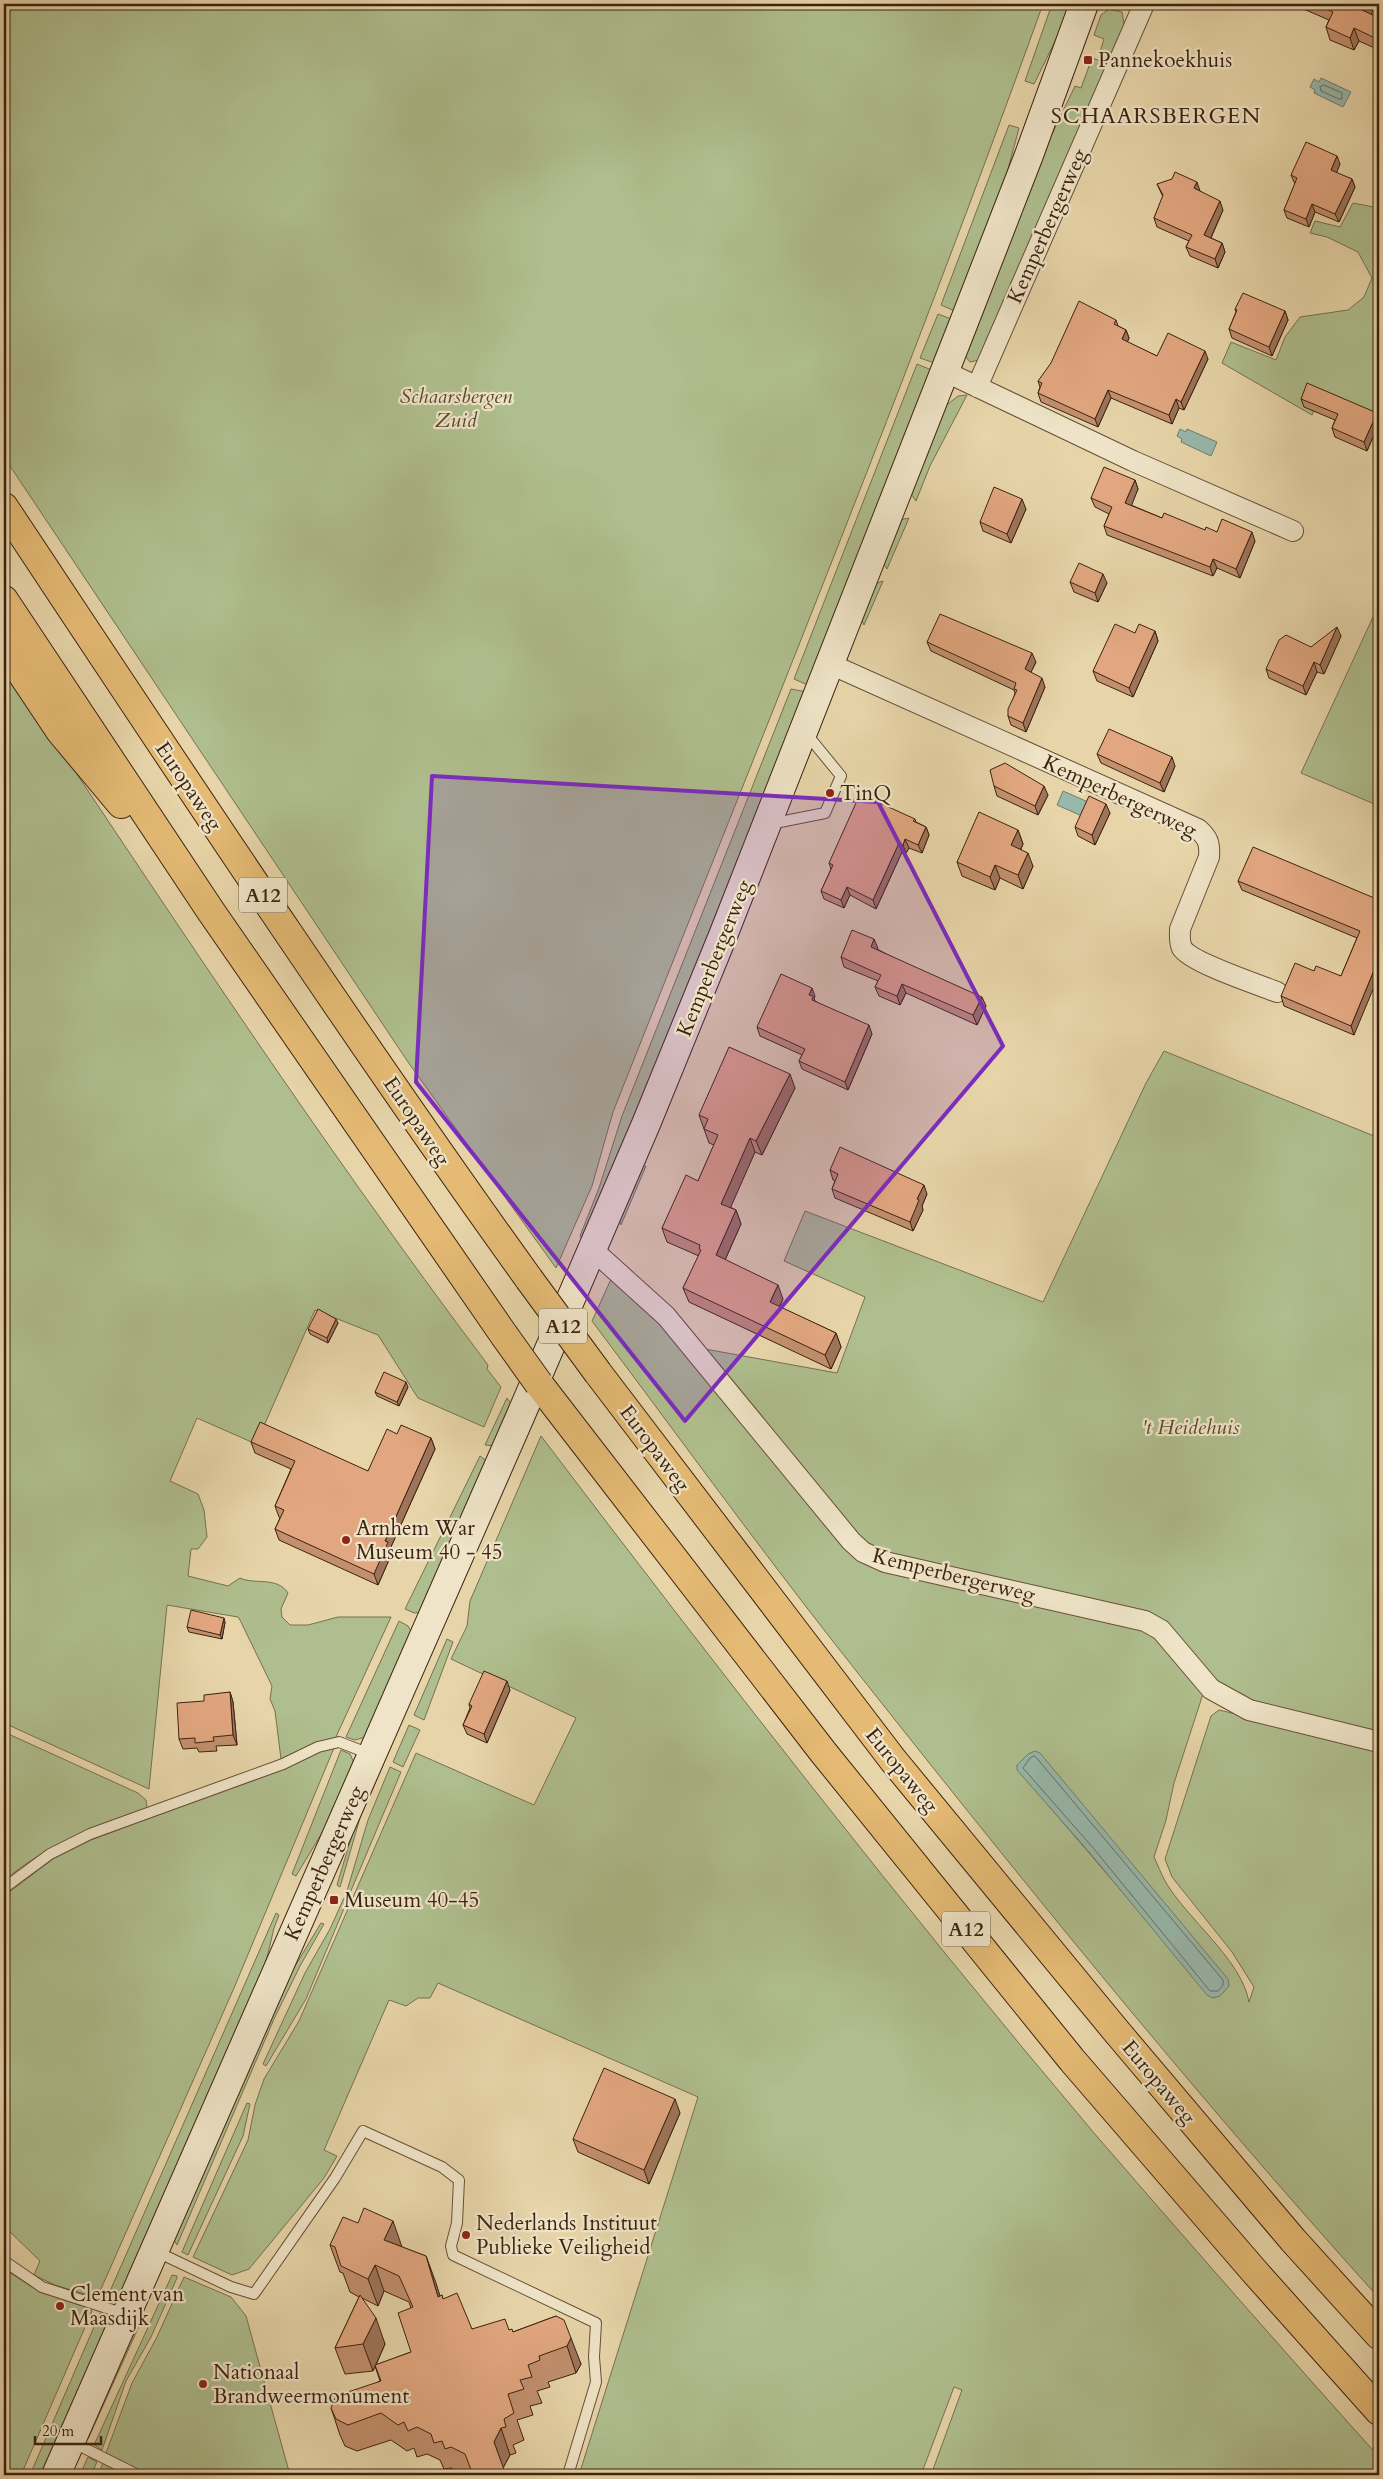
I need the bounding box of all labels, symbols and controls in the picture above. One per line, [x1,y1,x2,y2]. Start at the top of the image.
place label: Pannekoekhuis [1098,46,1232,75]
marker: Pannekoekhuis [1082,54,1094,66]
district label: SCHAARSBERGEN [1051,101,1261,131]
street label: Kemperbergerweg [1000,144,1095,308]
park label: Schaarsbergen Zuid [400,382,513,435]
street label: Europaweg [148,736,229,837]
street label: Kemperbergerweg [1038,748,1202,845]
place label: TinQ [840,779,891,808]
marker: TinQ [824,787,836,799]
street label: Kemperbergerweg [670,875,759,1041]
road number: A12 [239,878,287,912]
street label: Europaweg [376,1071,457,1172]
road number: A12 [539,1308,587,1344]
street label: Europaweg [612,1399,697,1498]
park label: 't Heidehuis [1142,1413,1240,1442]
place label: Arnhem War Museum 40 - 45 [356,1514,502,1567]
marker: Arnhem War Museum 40 - 45 [340,1534,352,1546]
street label: Kemperbergerweg [869,1541,1039,1610]
street label: Europaweg [858,1722,945,1819]
street label: Kemperbergerweg [277,1781,372,1945]
place label: Museum 40-45 [344,1886,479,1915]
marker: Museum 40-45 [328,1894,340,1906]
road number: A12 [942,1912,990,1946]
street label: Europaweg [1115,2034,1203,2131]
place label: Nederlands Instituut Publieke Veiligheid [476,2209,657,2262]
marker: Nederlands Instituut Publieke Veiligheid [460,2229,472,2241]
place label: Clement van Maasdijk [70,2280,184,2333]
marker: Clement van Maasdijk [54,2300,66,2312]
place label: Nationaal Brandweermonument [213,2358,409,2411]
marker: Nationaal Brandweermonument [197,2378,209,2390]
scale bar [35,2414,101,2446]
text: 20 m [42,2421,74,2441]

